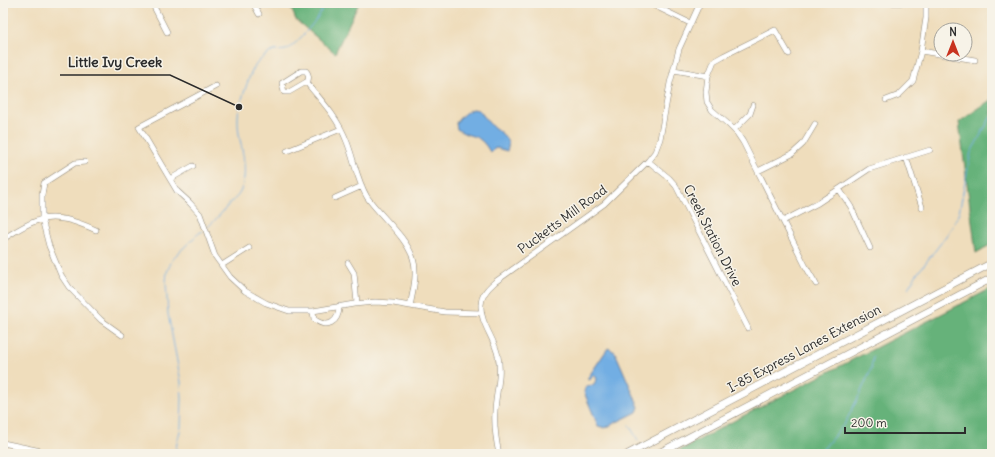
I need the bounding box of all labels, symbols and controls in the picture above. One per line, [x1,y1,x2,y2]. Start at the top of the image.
north arrow [933,22,973,62]
text: N [949,25,957,39]
callout: Little Ivy Creek [60,49,170,75]
text: Little Ivy Creek [68,53,162,71]
street label: Pucketts Mill Road [514,181,610,257]
street label: Creek Station Drive [680,182,746,289]
street label: I-85 Express Lanes Extension [725,300,884,396]
scale bar [845,409,965,435]
text: 200 m [851,415,887,430]

